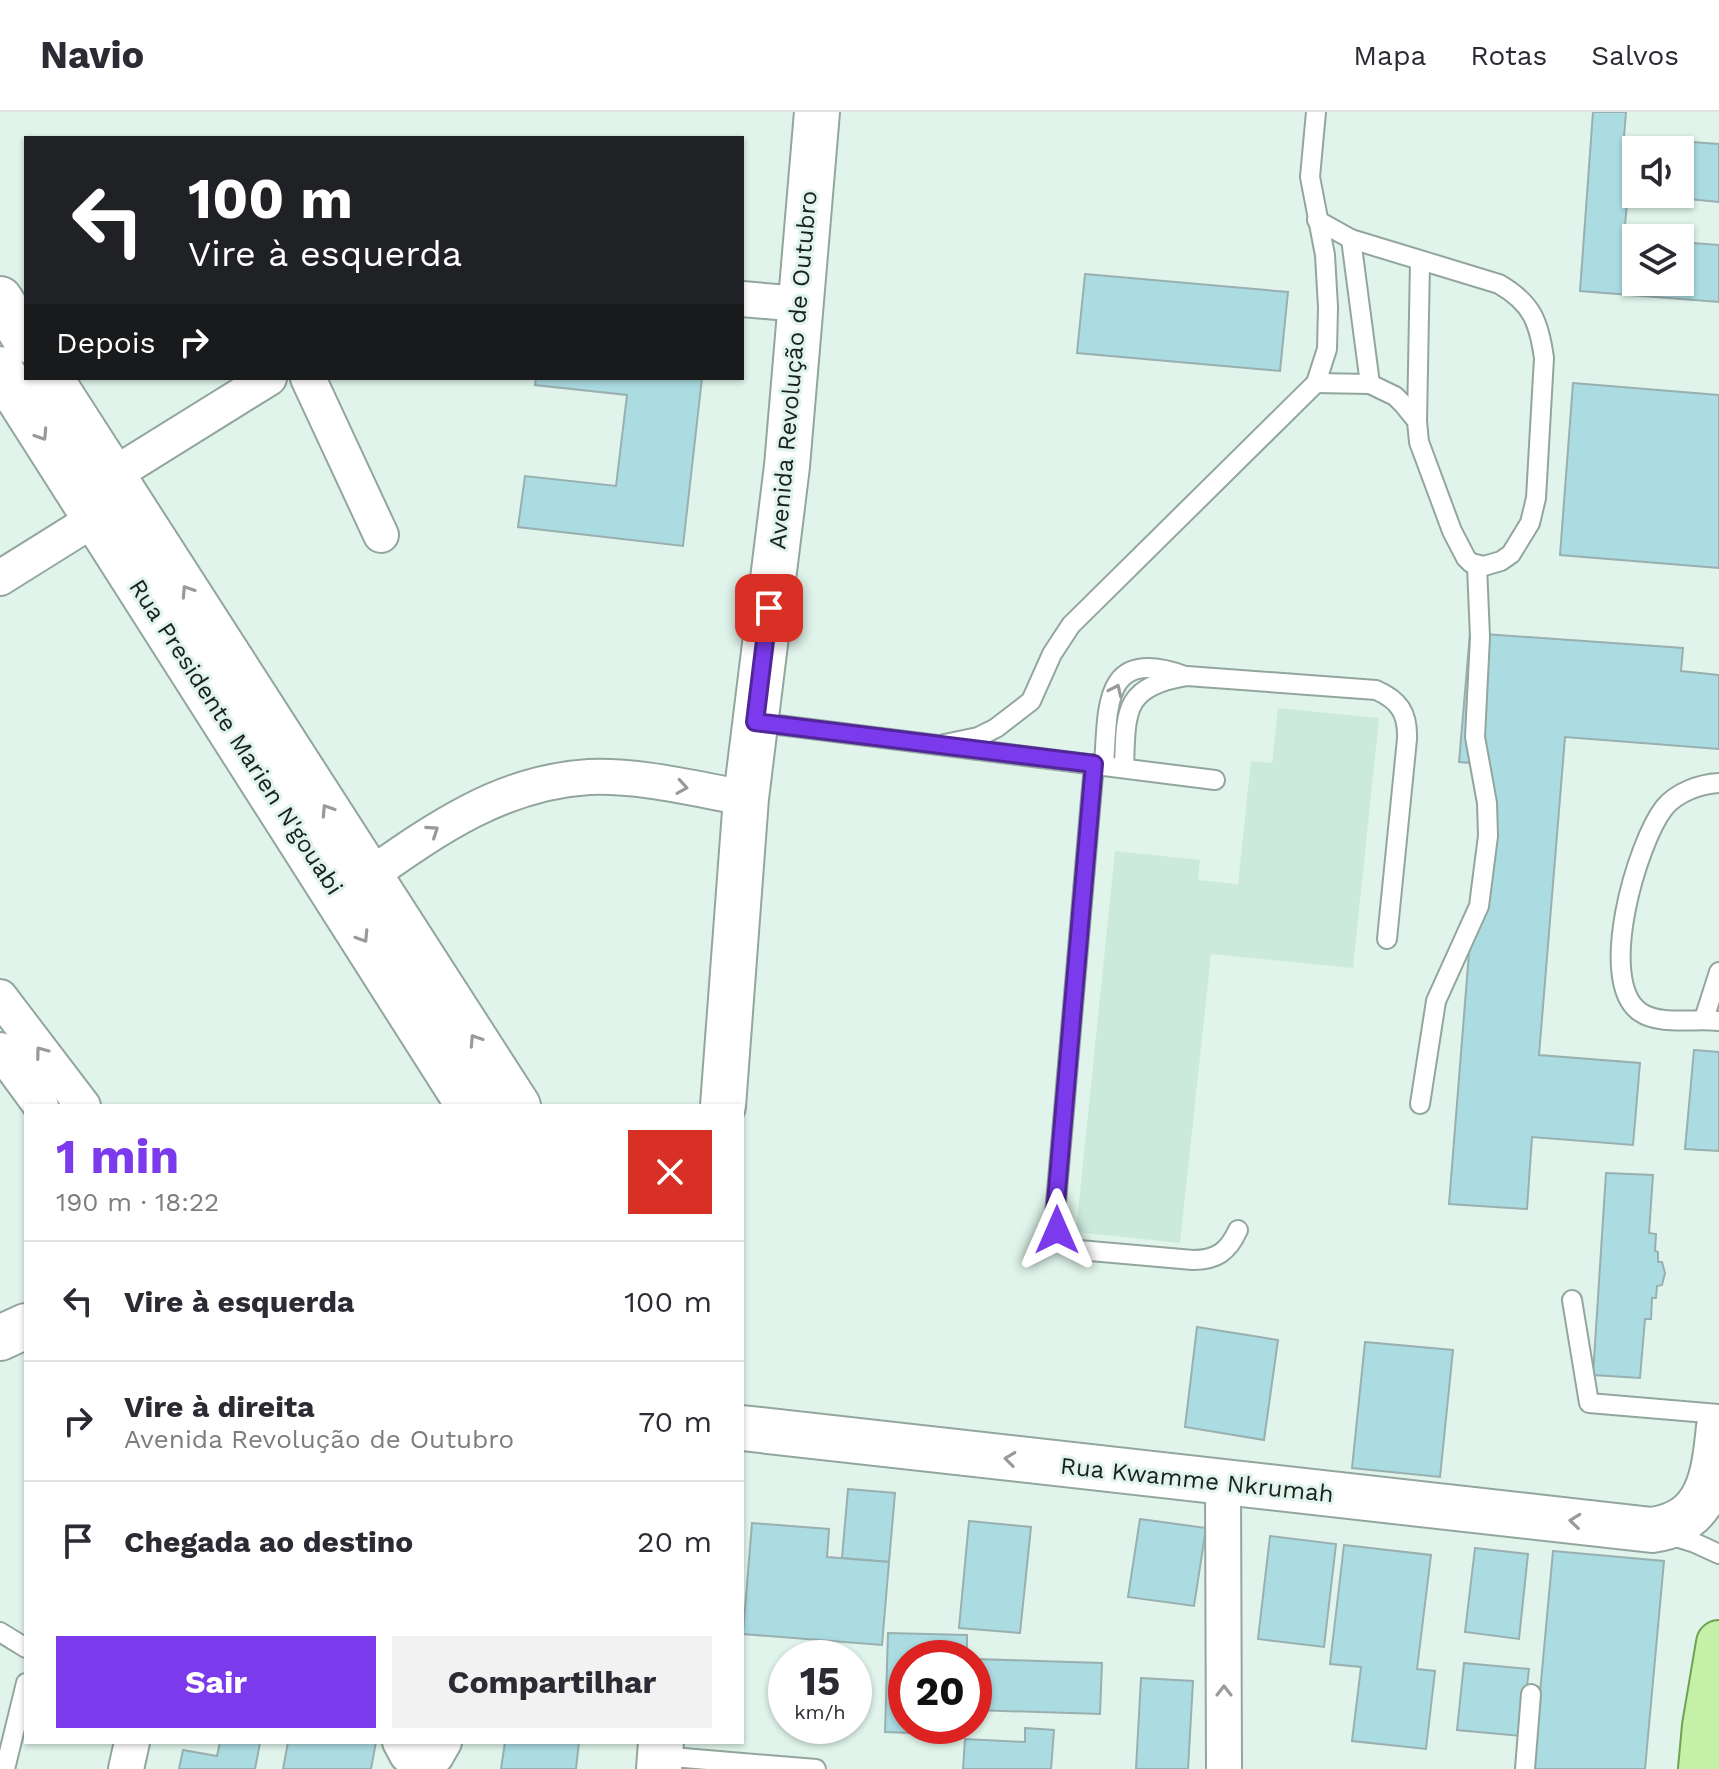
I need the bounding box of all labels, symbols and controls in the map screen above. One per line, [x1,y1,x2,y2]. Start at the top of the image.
text: Navio [40,33,144,77]
text: Mapa [1353,39,1426,72]
text: Rotas [1470,39,1547,72]
text: Salvos [1591,39,1679,72]
map controls [1622,136,1694,296]
button: sound [1622,136,1694,208]
text: 100 m [188,166,353,232]
icon: left [56,168,160,272]
street label: Avenida Revolução de Outubro [763,189,823,551]
button: layers [1622,224,1694,296]
text: Vire à esquerda [188,233,462,275]
icon: right [172,320,216,364]
text: Depois [56,325,156,360]
one-way arrow [33,426,48,441]
street label: Rua Presidente Marien N'gouabi [123,574,349,900]
pin [735,574,803,642]
one-way arrow [181,585,196,600]
icon: arrive [747,586,791,630]
one-way arrow [1106,683,1122,698]
one-way arrow [675,778,688,795]
one-way arrow [322,804,337,819]
one-way arrow [425,826,439,841]
one-way arrow [354,928,369,943]
one-way arrow [470,1035,485,1049]
one-way arrow [37,1046,51,1060]
text: 1 min [56,1128,179,1185]
button: close [628,1130,712,1214]
text: 190 m · 18:22 [56,1187,219,1217]
position arrow [1015,1188,1099,1272]
icon: left [56,1279,100,1323]
text: Vire à esquerda [124,1284,354,1319]
text: 100 m [624,1284,712,1319]
text: Vire à direita [124,1389,315,1424]
icon: right [56,1399,100,1443]
text: 70 m [638,1404,712,1439]
text: Avenida Revolução de Outubro [124,1424,514,1454]
one-way arrow [1003,1450,1016,1467]
street label: Rua Kwamme Nkrumah [1059,1452,1335,1508]
one-way arrow [1568,1513,1581,1530]
icon: arrive [56,1519,100,1563]
text: Chegada ao destino [124,1524,413,1559]
text: 20 m [637,1524,712,1559]
button: Sair [56,1636,376,1728]
button: Compartilhar [392,1636,712,1728]
speed limit sign: 20 [888,1640,992,1744]
text: 15 [800,1658,840,1705]
one-way arrow [1215,1684,1233,1697]
text: km/h [794,1700,846,1724]

